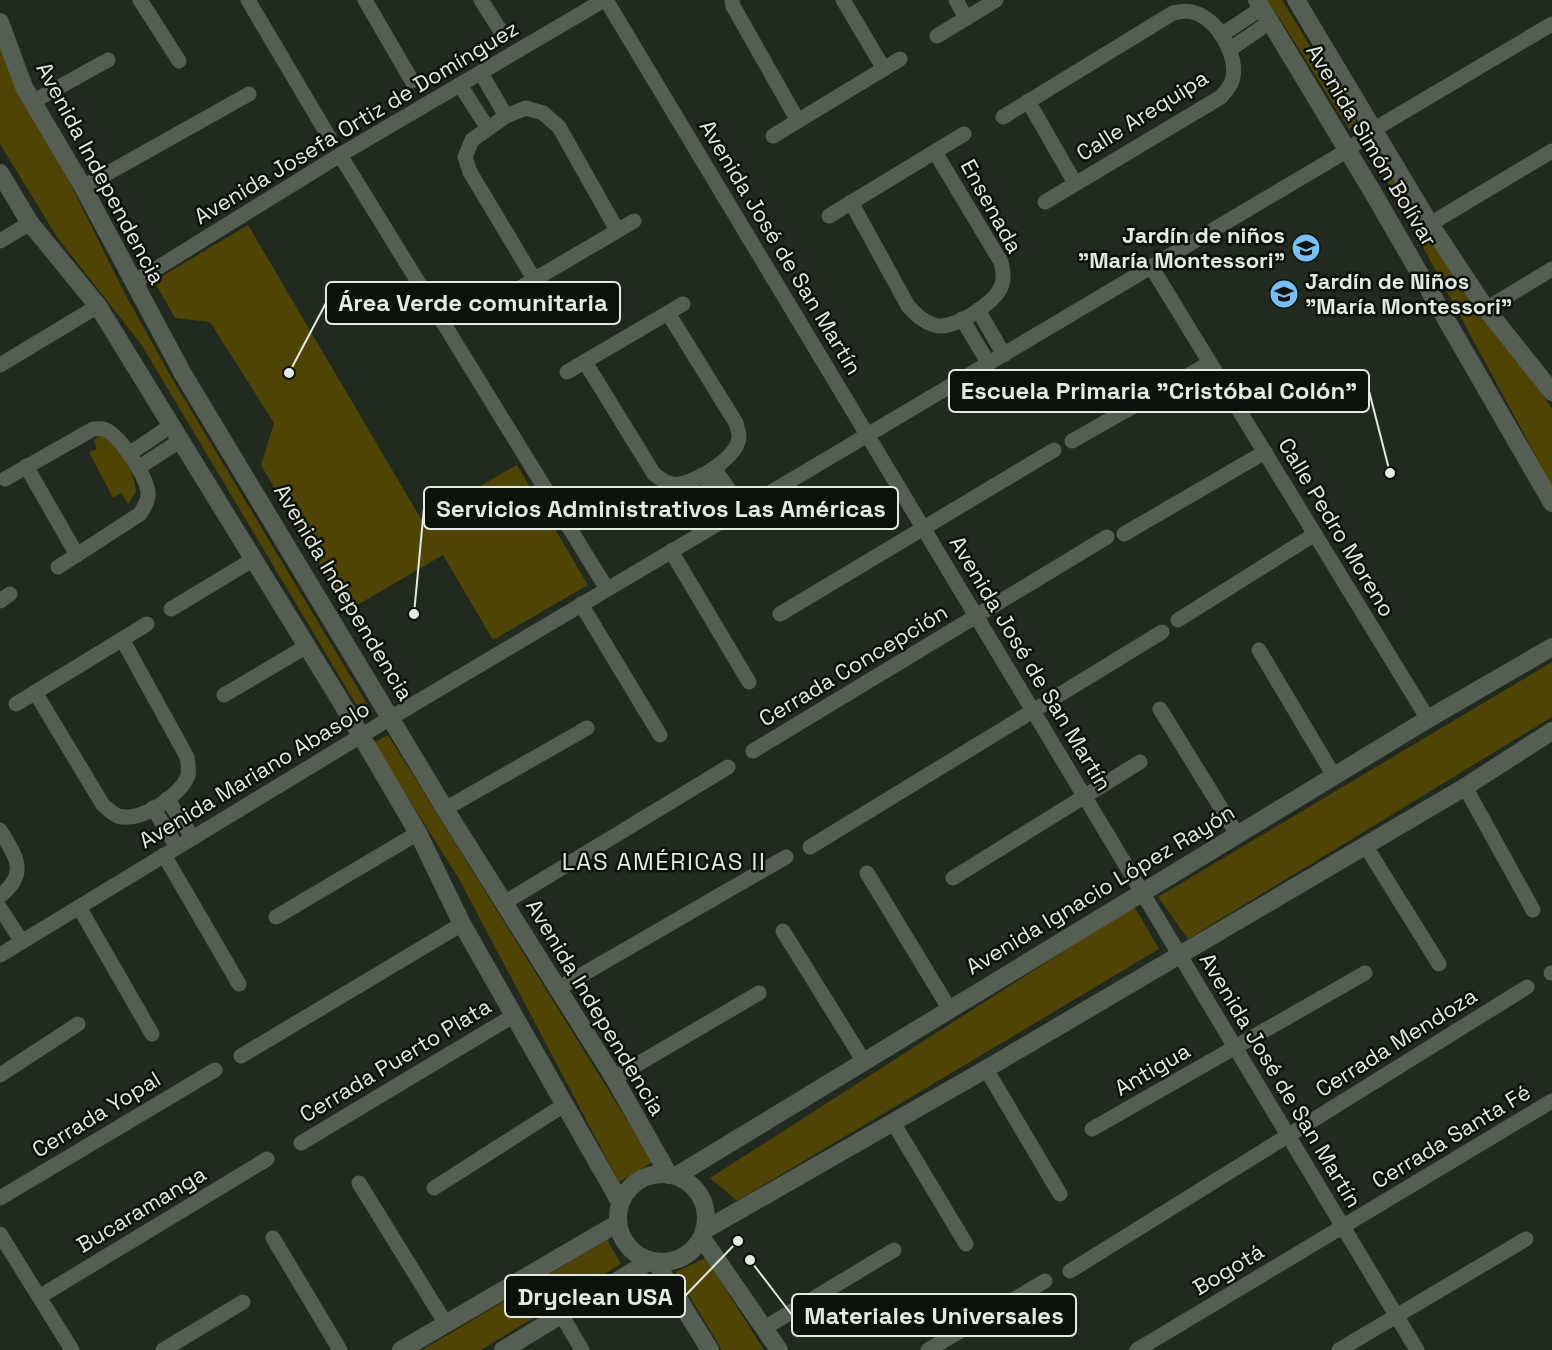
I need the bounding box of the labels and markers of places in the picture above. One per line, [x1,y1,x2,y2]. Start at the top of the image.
place label: Jardín de niños "María Montessori" [1078,221,1285,274]
school or university icon: Jardín de niños "María Montessori" [1290,232,1322,264]
place label: Jardín de Niños "María Montessori" [1305,267,1512,320]
school or university icon: Jardín de Niños "María Montessori" [1268,278,1300,310]
callout: Área Verde comunitaria [326,282,620,324]
callout: Escuela Primaria "Cristóbal Colón" [949,370,1369,412]
callout: Servicios Administrativos Las Américas [424,487,898,529]
callout: Dryclean USA [505,1275,685,1317]
callout: Materiales Universales [792,1294,1076,1336]

